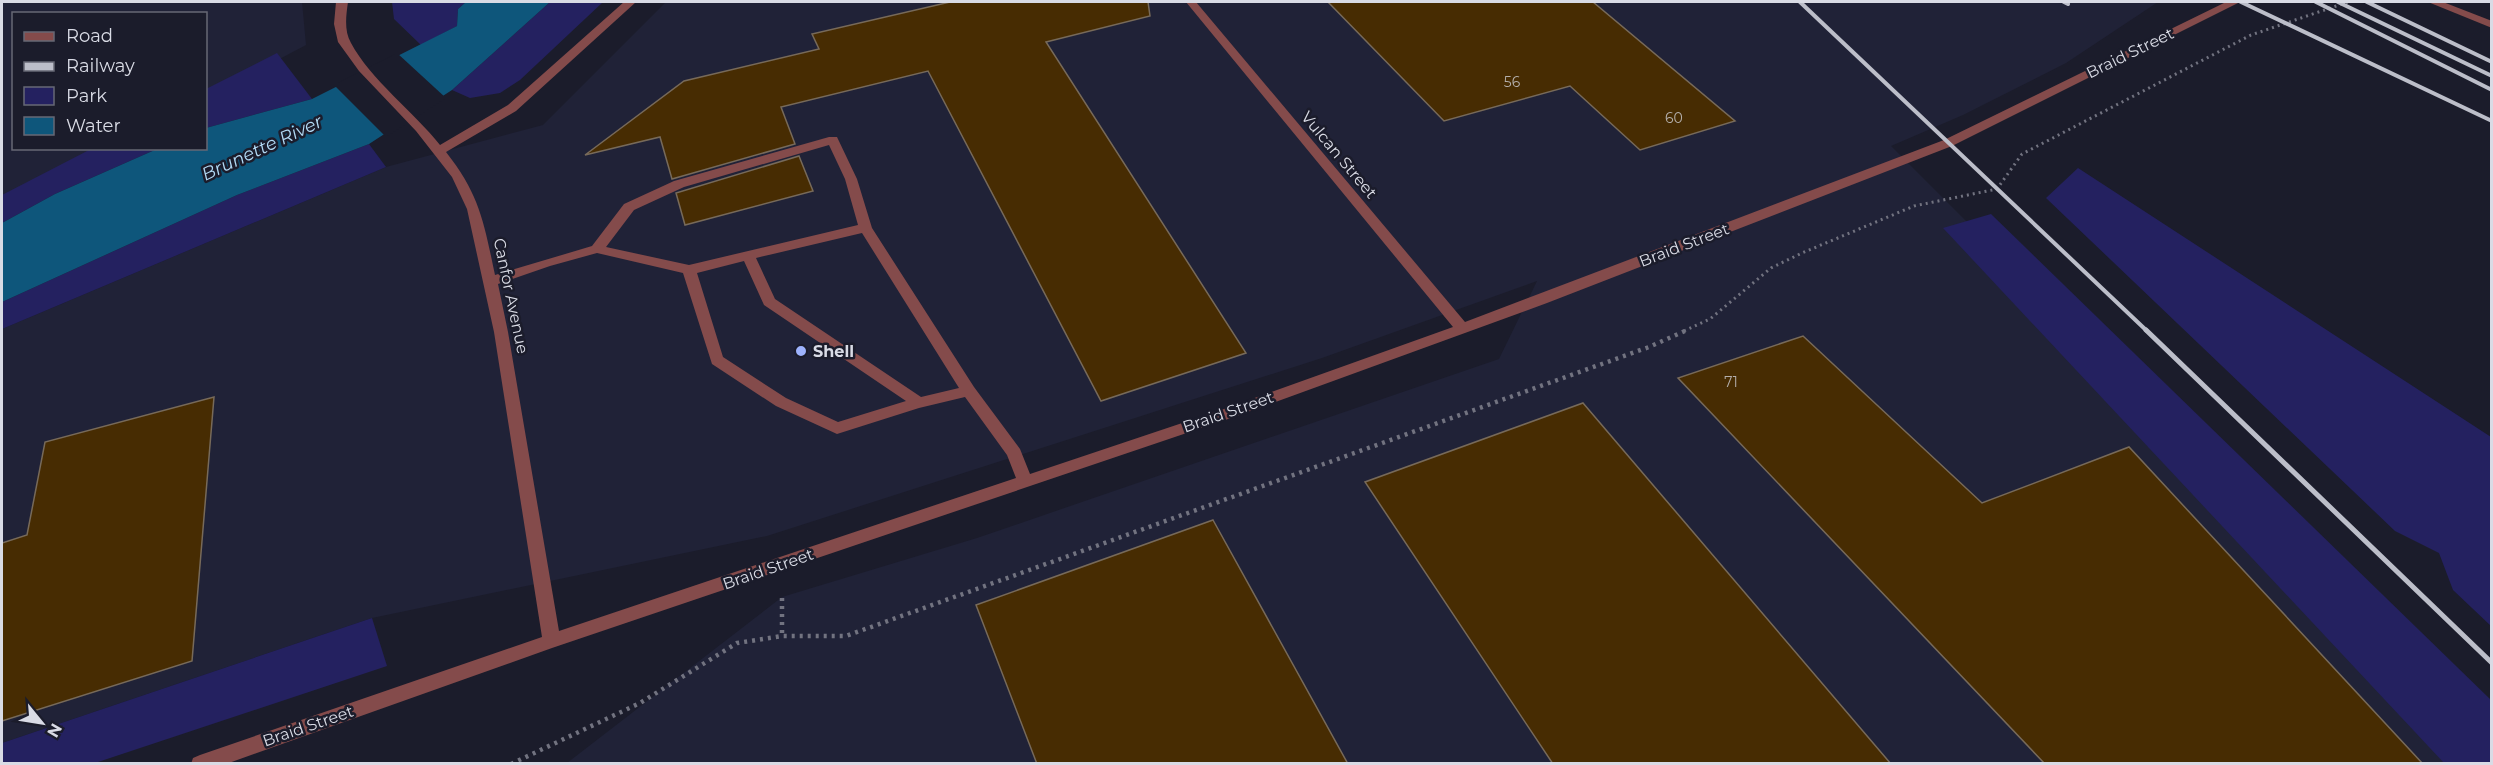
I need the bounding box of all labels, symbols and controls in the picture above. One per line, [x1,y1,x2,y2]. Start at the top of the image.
legend [12,12,207,150]
street label: Braid Street [2083,23,2177,82]
text: Road [66,25,113,47]
text: Railway [66,55,135,77]
house number: 56 [1504,73,1521,91]
text: Park [66,85,107,107]
street label: Vulcan Street [1297,108,1381,203]
house number: 60 [1665,109,1683,127]
water label: Brunette River [198,110,327,186]
text: Water [66,115,121,137]
street label: Braid Street [1636,219,1732,271]
street label: Canfor Avenue [489,236,533,356]
place label: Shell [813,342,854,361]
marker: Shell [794,344,808,358]
house number: 71 [1724,373,1738,391]
street label: Braid Street [1180,387,1276,436]
street label: Braid Street [720,544,816,593]
north arrow [12,693,72,753]
street label: Braid Street [260,701,356,750]
text: N [43,720,66,741]

